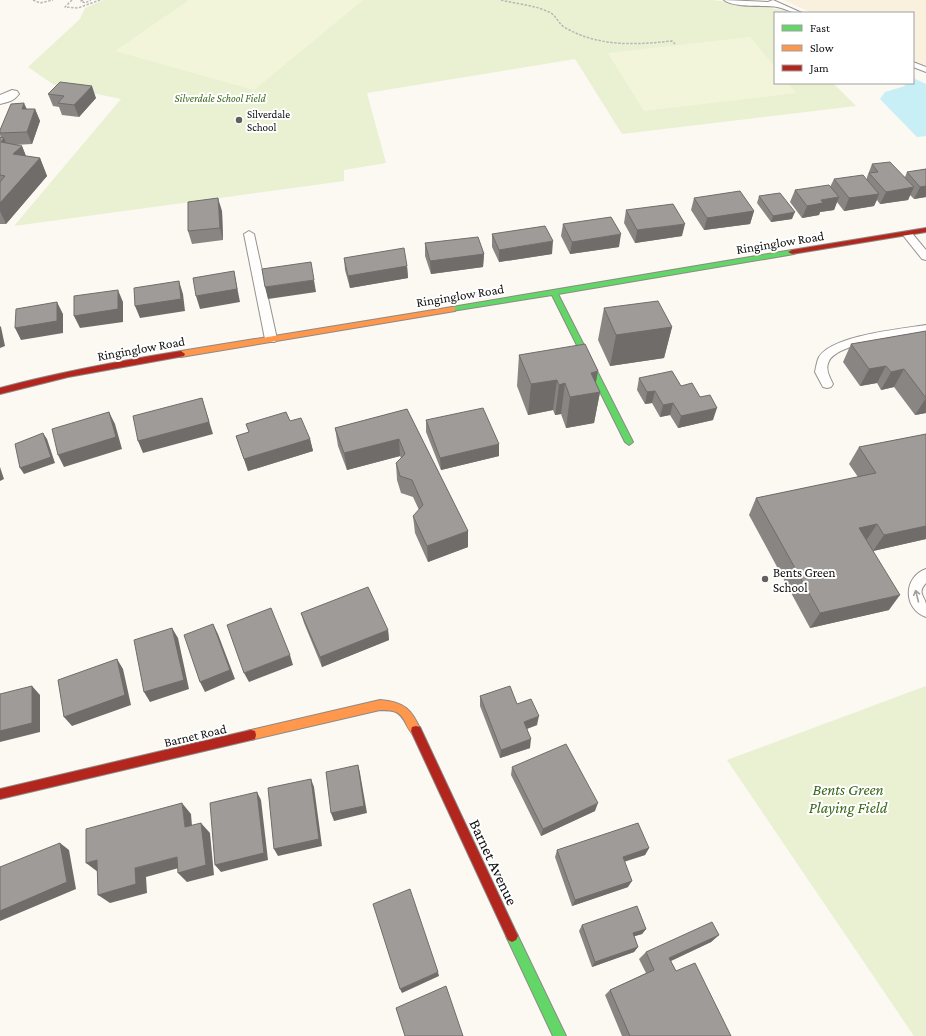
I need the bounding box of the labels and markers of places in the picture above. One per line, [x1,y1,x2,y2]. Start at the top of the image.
place label: Silverdale School [247,108,290,133]
marker: Silverdale School [234,115,244,125]
place label: Bents Green School [773,565,836,595]
marker: Bents Green School [760,574,770,584]

